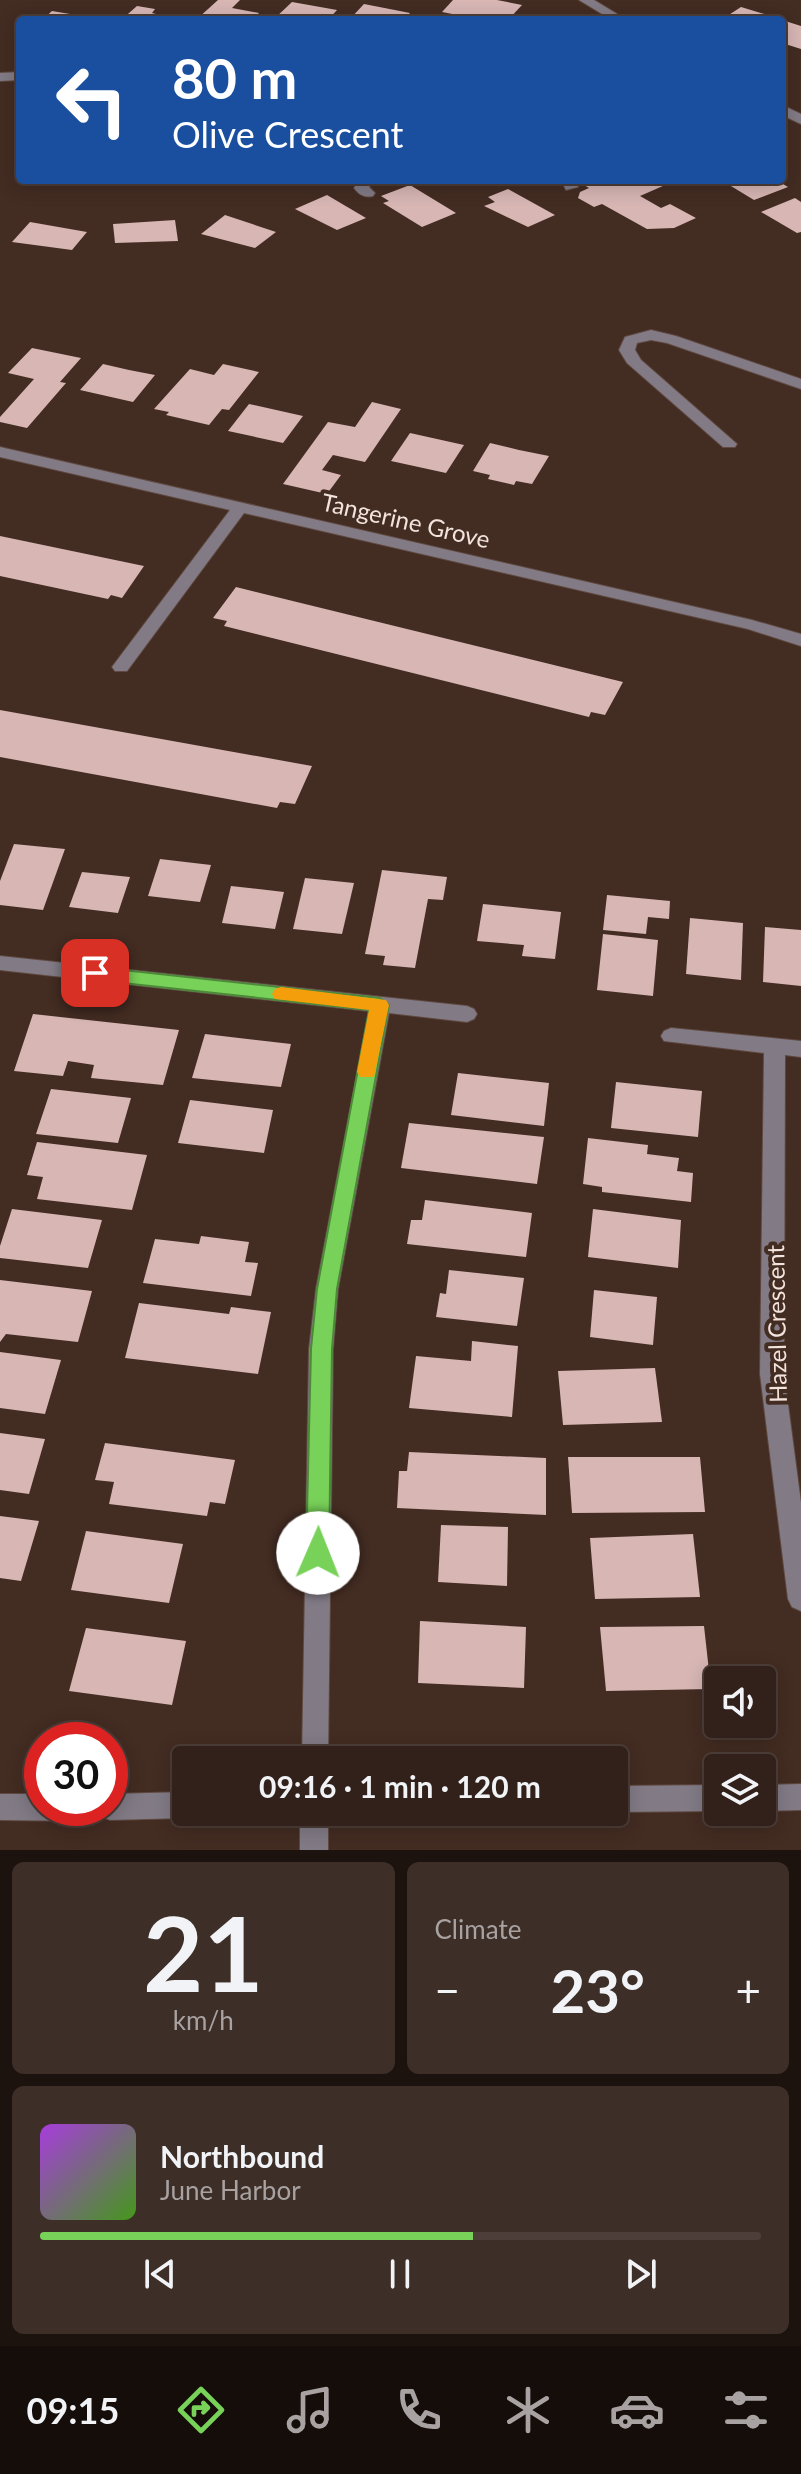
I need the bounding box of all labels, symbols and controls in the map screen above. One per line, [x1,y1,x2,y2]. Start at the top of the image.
text: 80 m [172,44,297,111]
icon: left [40,48,144,152]
text: Olive Crescent [172,112,403,156]
street label: Tangerine Grove [319,487,493,553]
pin [61,939,129,1007]
icon: arrive [73,951,117,995]
street label: Hazel Crescent [760,1244,792,1403]
position arrow [276,1511,360,1595]
map controls [704,1666,776,1826]
button: sound [704,1666,776,1738]
speed limit sign: 30 [24,1722,128,1826]
button: layers [704,1754,776,1826]
text: 09:16 · 1 min · 120 m [259,1768,541,1804]
text: 21 [143,1889,264,2014]
text: Climate [435,1913,521,1945]
text: 23° [550,1954,645,2026]
text: − [435,1964,460,2016]
text: + [735,1964,761,2016]
text: km/h [173,2004,234,2036]
text: Northbound [160,2138,324,2174]
text: June Harbor [160,2174,301,2206]
icon: previous [138,2252,182,2296]
icon: pause [378,2252,422,2296]
icon: next [619,2252,663,2296]
icon: directions [173,2382,229,2438]
icon: music [282,2382,338,2438]
icon: phone [391,2382,447,2438]
icon: climate [500,2382,556,2438]
icon: car [609,2382,665,2438]
icon: filters [718,2382,774,2438]
text: 09:15 [27,2388,119,2432]

